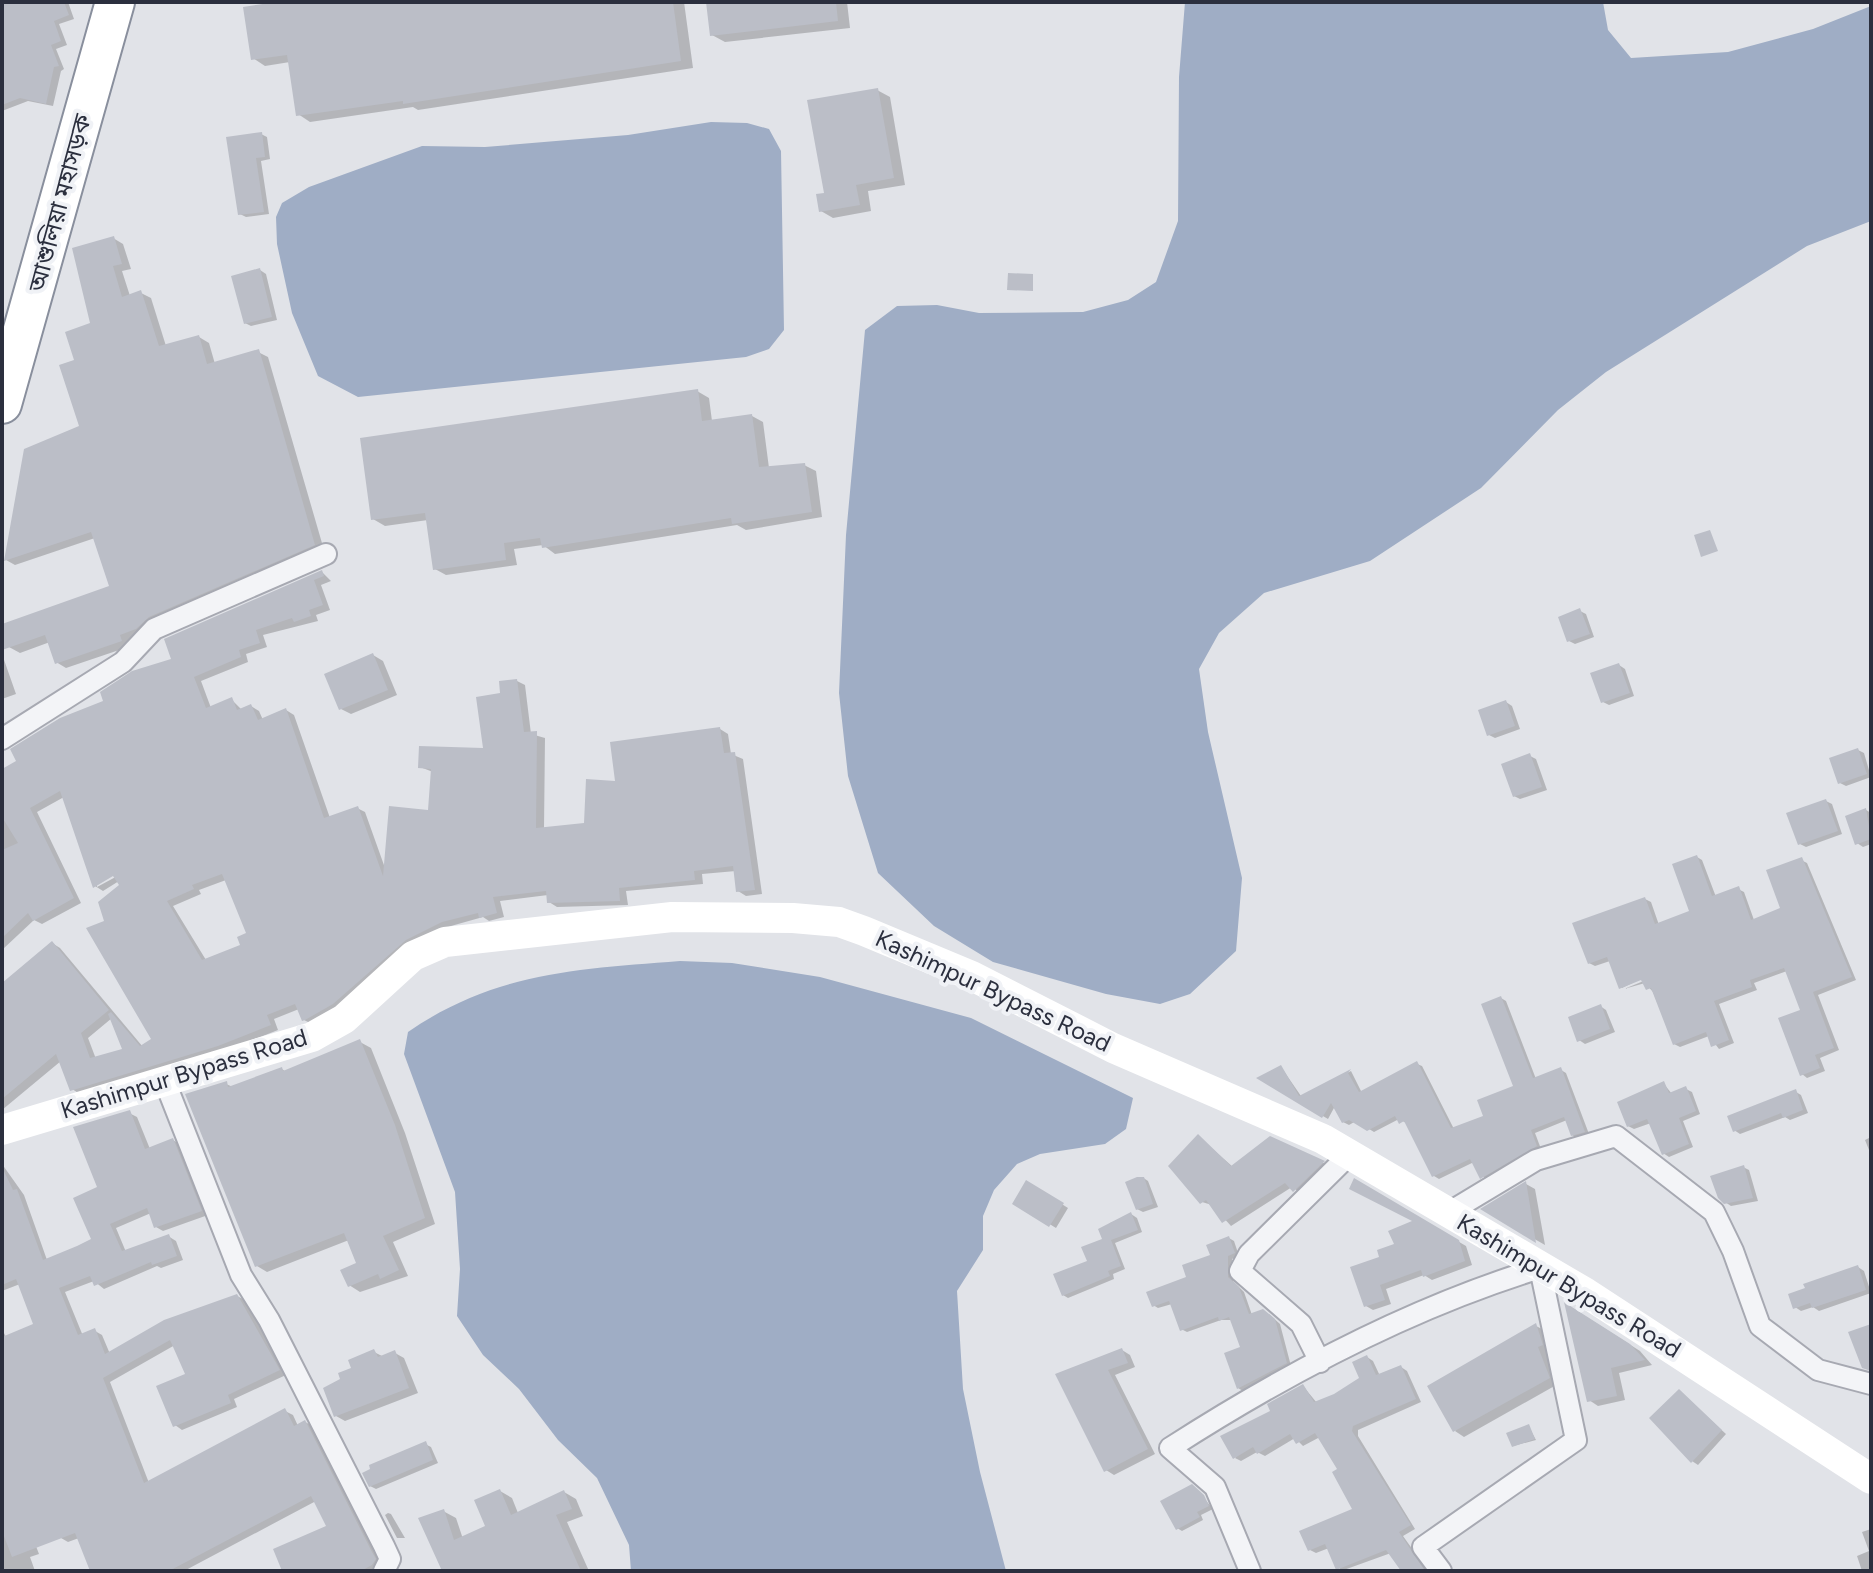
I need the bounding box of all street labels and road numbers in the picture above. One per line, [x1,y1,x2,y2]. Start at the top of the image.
street label: আশুলিয়া মহাসড়ক [22,110,97,296]
street label: Kashimpur Bypass Road [871,923,1115,1058]
street label: Kashimpur Bypass Road [57,1022,311,1125]
street label: Kashimpur Bypass Road [1452,1207,1686,1364]

